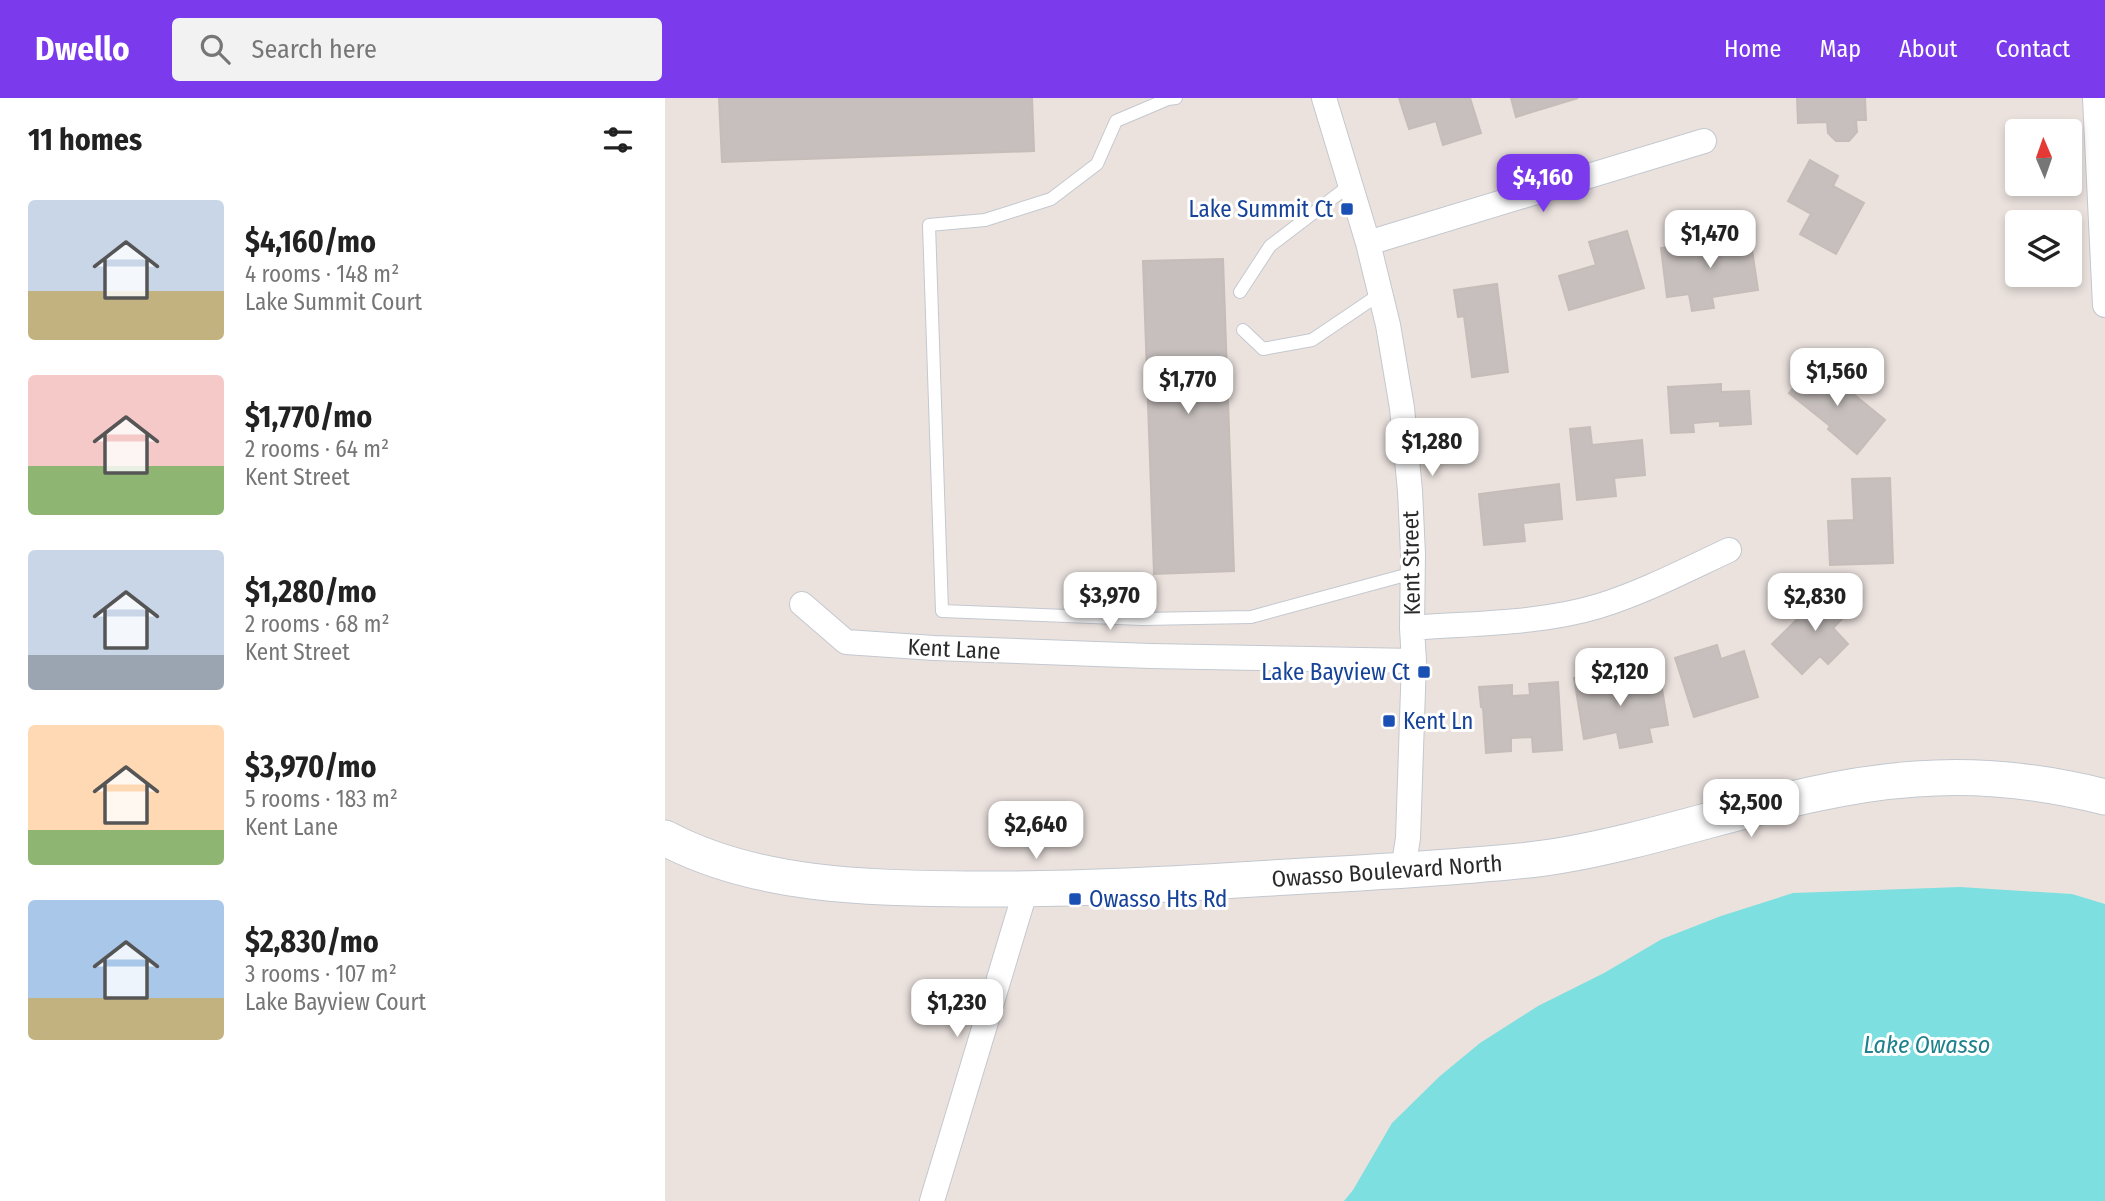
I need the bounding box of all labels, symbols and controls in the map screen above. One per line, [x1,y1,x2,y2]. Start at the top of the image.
search box [172,18,662,81]
text: Dwello [35,29,130,69]
icon: search [196,30,234,68]
text: Search here [252,34,377,65]
text: Home [1724,35,1781,63]
text: Map [1819,35,1861,63]
text: About [1899,35,1957,63]
text: Contact [1995,35,2070,63]
north arrow [2005,119,2083,196]
map controls [2005,119,2082,287]
icon: filters [599,121,637,159]
text: 11 homes [28,122,142,158]
pin: $4,160 [1486,155,1600,214]
text: $4,160 [1513,163,1573,191]
place label: Lake Summit Ct [1188,195,1333,223]
marker: Lake Summit Ct [1339,201,1355,217]
button: layers [2005,210,2082,287]
pin: $1,470 [1653,211,1767,270]
text: $1,470 [1681,219,1739,247]
text: $4,160/mo [245,224,376,260]
icon: home [84,228,168,312]
text: 4 rooms · 148 m² [245,260,399,288]
text: Lake Summit Court [245,288,422,316]
pin: $1,560 [1780,348,1894,408]
pin: $1,770 [1131,356,1245,416]
text: $1,560 [1806,357,1868,385]
text: $1,770 [1159,365,1217,393]
text: $1,770/mo [245,399,372,435]
icon: home [84,403,168,487]
pin: $1,280 [1375,418,1489,478]
text: $1,280 [1402,427,1462,455]
text: 2 rooms · 64 m² [245,435,389,463]
text: Kent Street [245,463,350,491]
street label: Kent Street [1396,510,1426,616]
pin: $3,970 [1053,573,1167,632]
text: $1,280/mo [245,574,377,610]
pin: $2,830 [1758,574,1872,633]
icon: home [84,578,168,662]
text: $3,970 [1080,581,1140,609]
text: $2,830 [1784,582,1846,610]
text: 2 rooms · 68 m² [245,610,390,638]
street label: Kent Lane [907,633,1001,665]
text: Kent Street [245,638,350,666]
pin: $2,120 [1563,648,1677,708]
text: $2,120 [1591,657,1649,685]
place label: Lake Bayview Ct [1261,658,1410,686]
marker: Lake Bayview Ct [1416,664,1432,680]
place label: Kent Ln [1403,707,1473,735]
marker: Kent Ln [1381,713,1397,729]
text: $3,970/mo [245,749,376,785]
icon: home [84,753,168,837]
pin: $2,500 [1694,780,1808,839]
text: 5 rooms · 183 m² [245,785,398,813]
text: $2,500 [1719,788,1783,816]
pin: $2,640 [979,802,1093,861]
text: $2,640 [1004,810,1068,838]
text: Kent Lane [245,813,338,841]
street label: Owasso Boulevard North [1271,849,1503,893]
place label: Owasso Hts Rd [1089,885,1227,913]
marker: Owasso Hts Rd [1067,891,1083,907]
text: $2,830/mo [245,924,379,960]
icon: home [84,928,168,1012]
text: 3 rooms · 107 m² [245,960,397,988]
pin: $1,230 [900,979,1014,1039]
text: Lake Bayview Court [245,988,426,1016]
text: $1,230 [927,988,987,1016]
water label: Lake Owasso [1864,1031,1990,1059]

